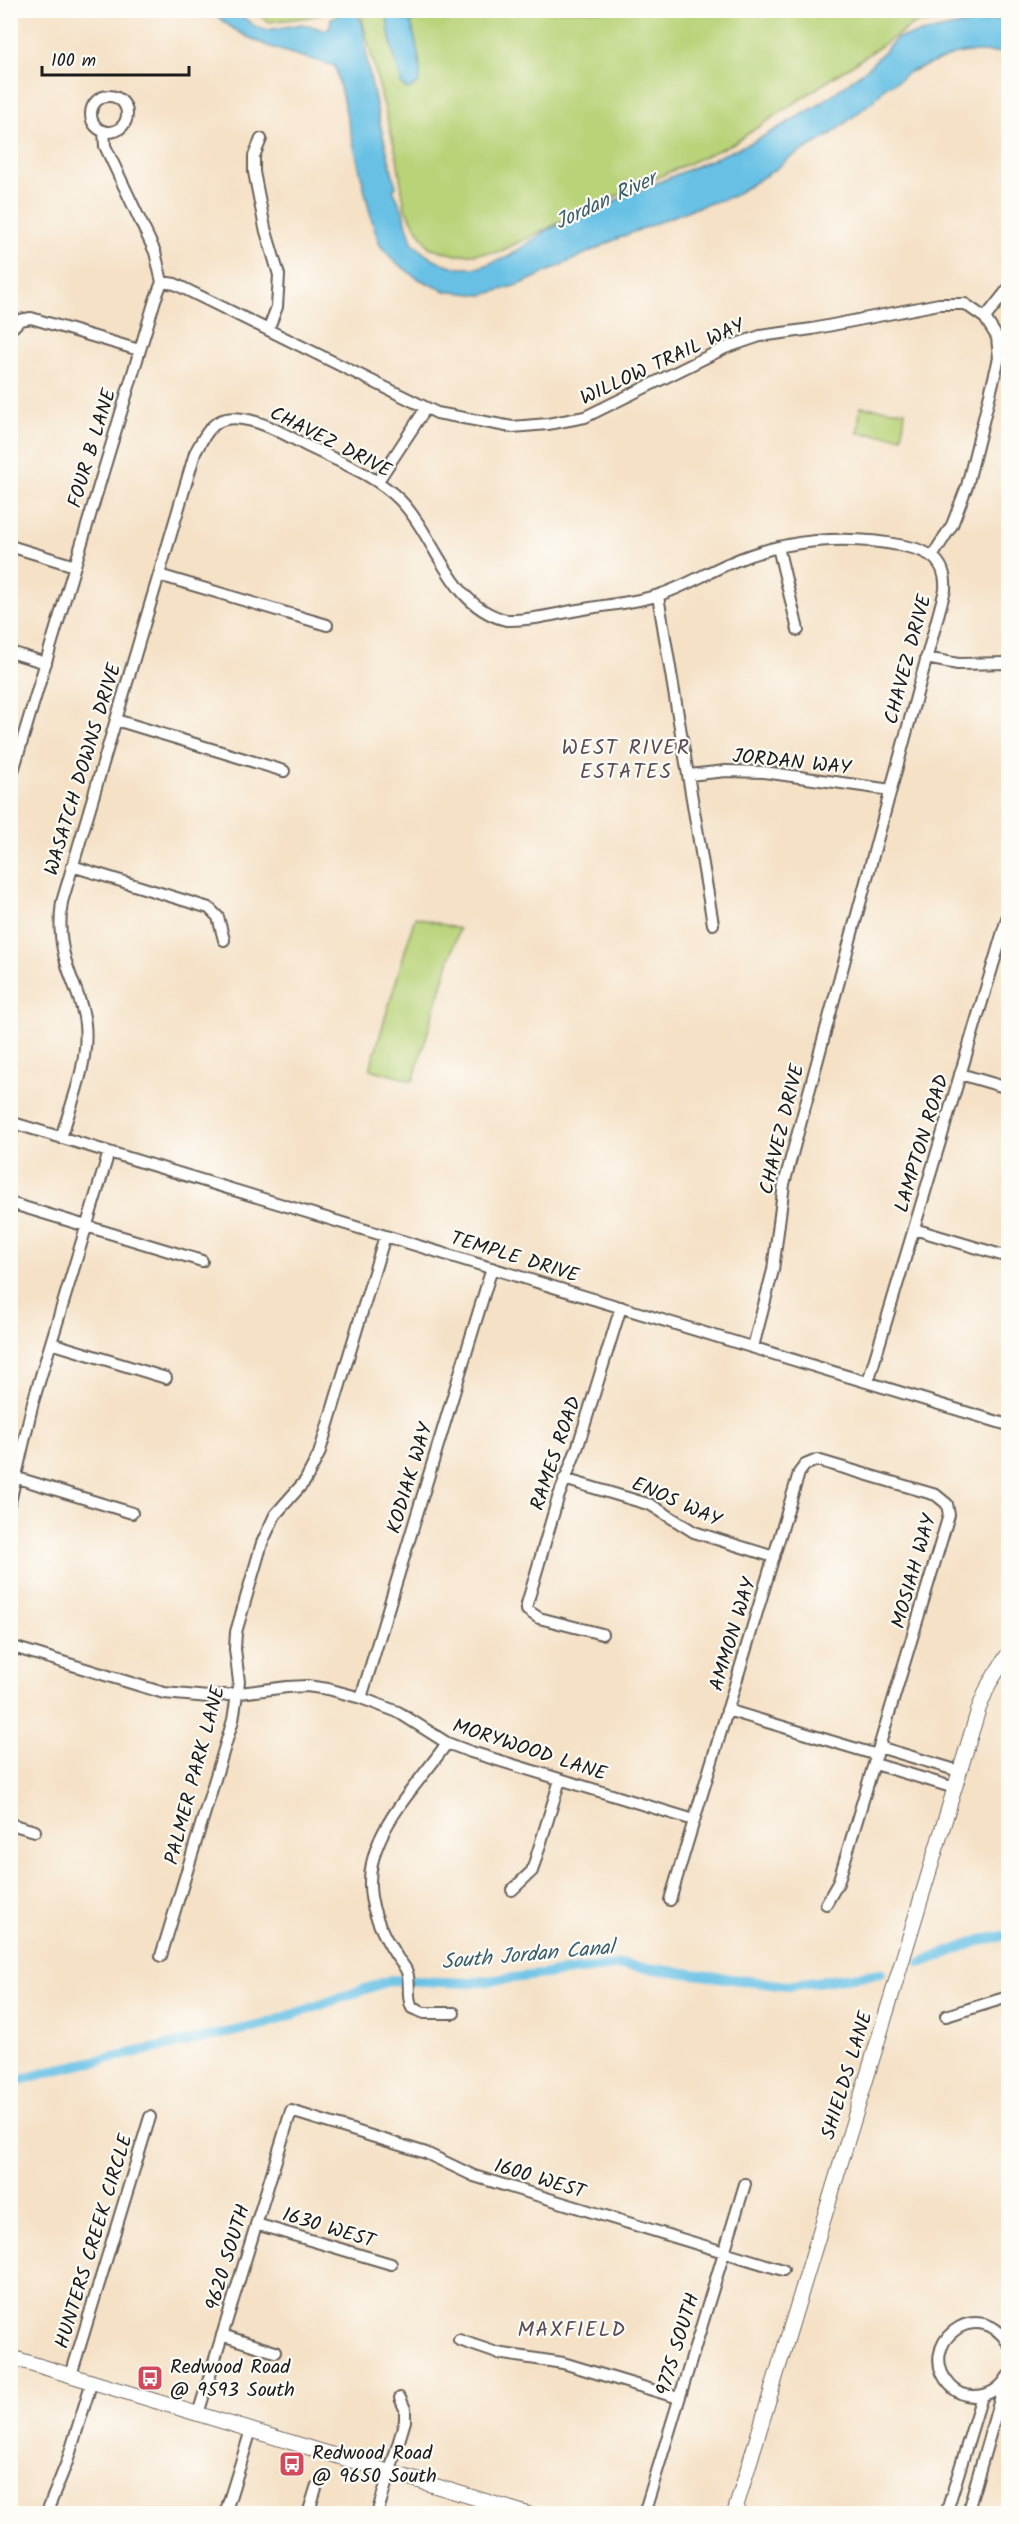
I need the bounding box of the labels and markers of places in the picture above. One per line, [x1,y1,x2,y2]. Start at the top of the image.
place label: Redwood Road @ 9593 South [170,2352,295,2407]
bus stop icon: Redwood Road @ 9593 South [135,2363,165,2393]
place label: Redwood Road @ 9650 South [312,2438,437,2493]
bus stop icon: Redwood Road @ 9650 South [277,2449,307,2479]

